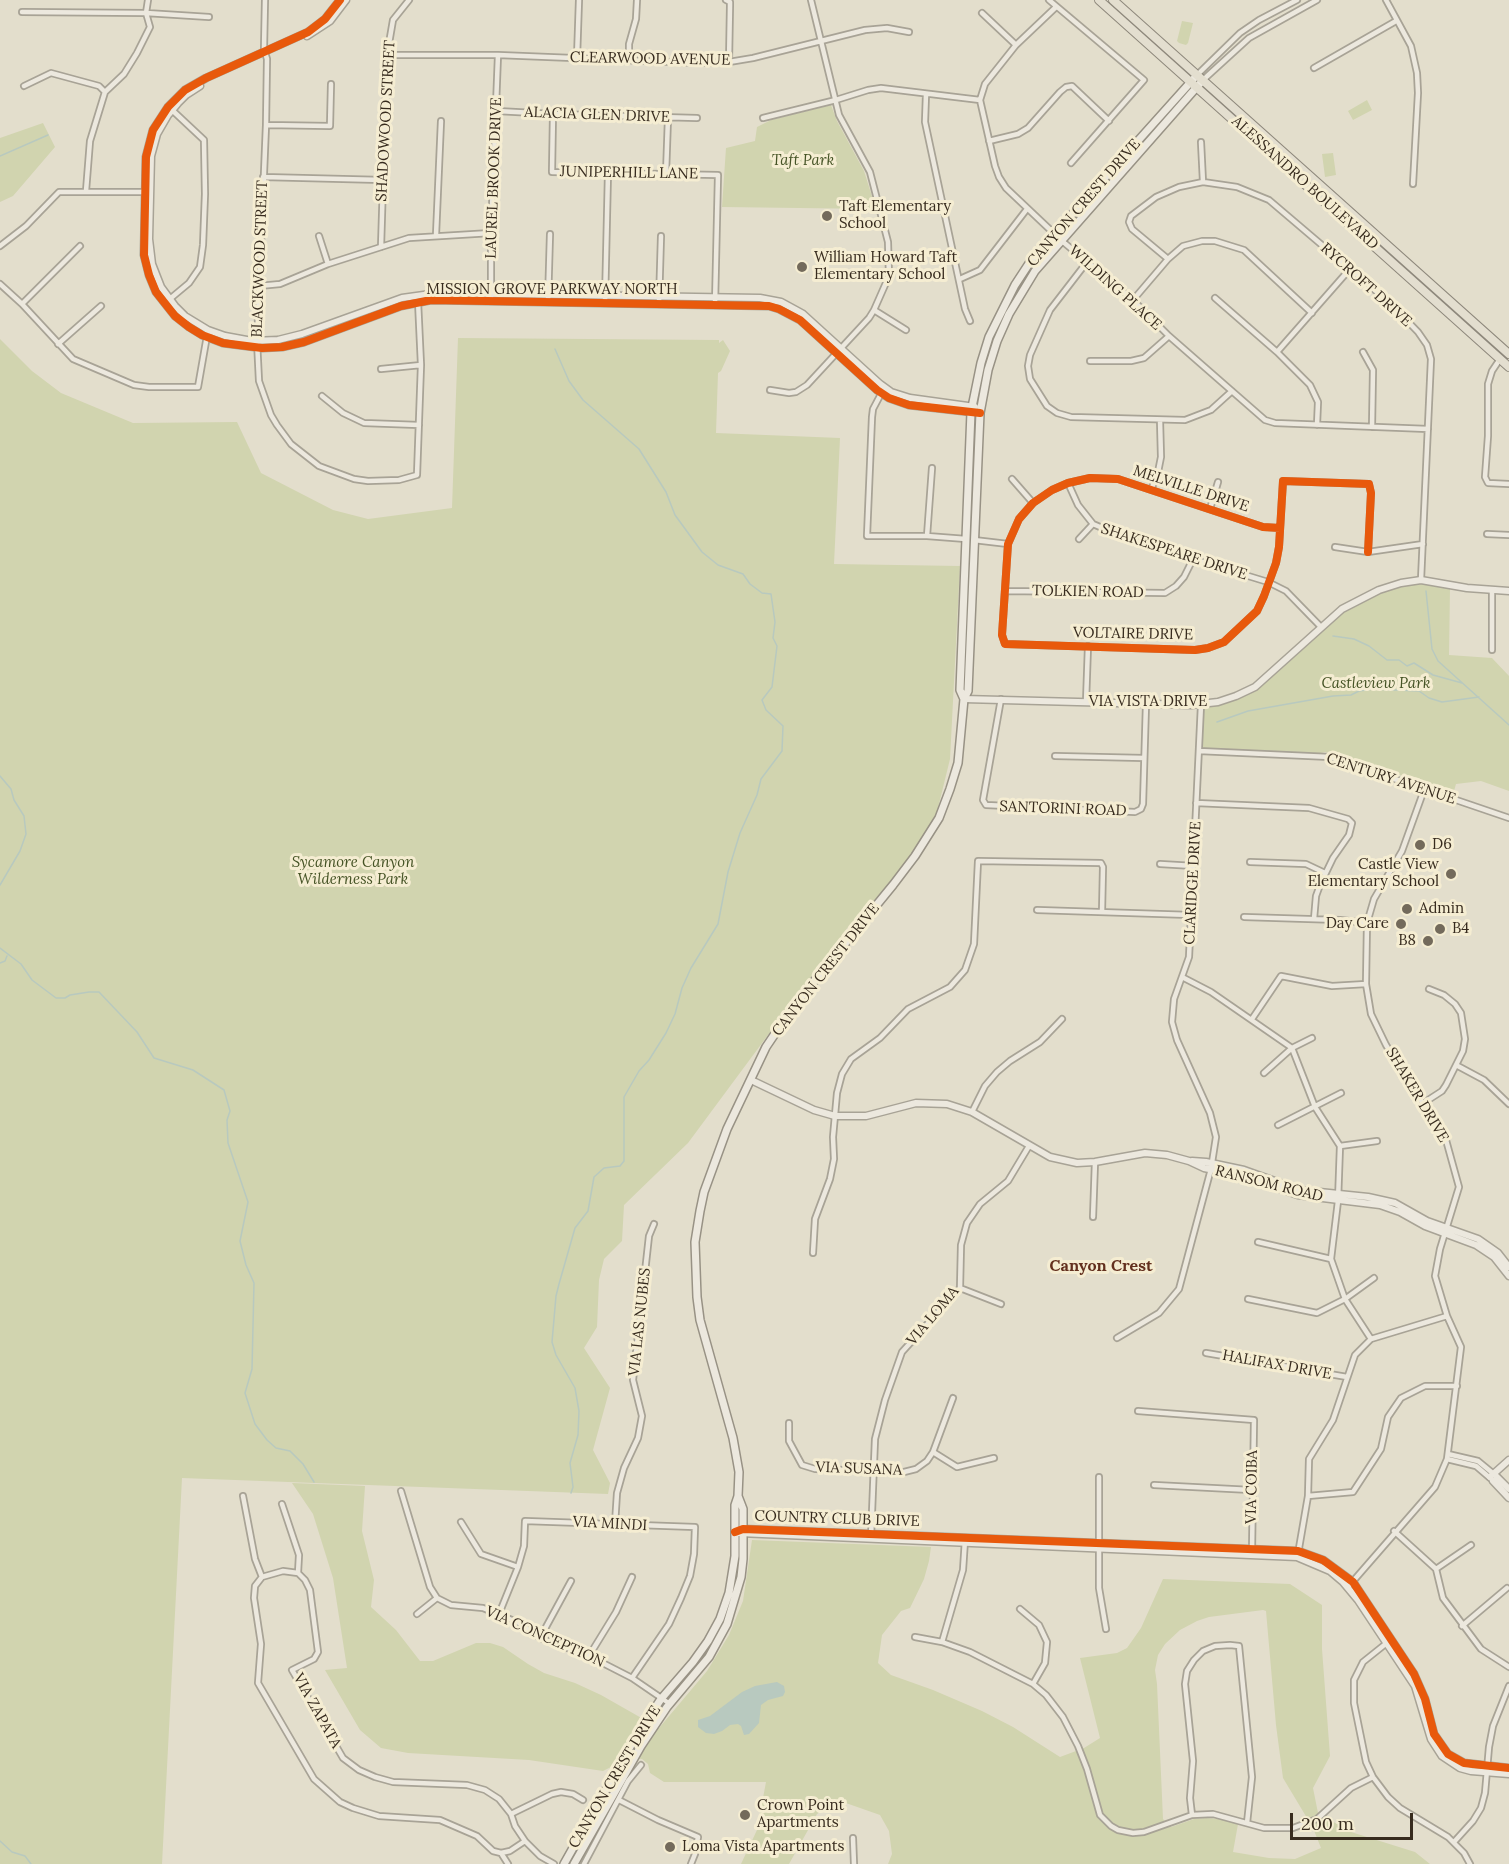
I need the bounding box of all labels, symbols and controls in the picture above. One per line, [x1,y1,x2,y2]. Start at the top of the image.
street label: SHADOWOOD STREET [373,40,399,202]
street label: CLEARWOOD AVENUE [570,49,730,69]
street label: LAUREL BROOK DRIVE [482,97,506,259]
street label: ALACIA GLEN DRIVE [524,103,670,127]
street label: ALESSANDRO BOULEVARD [1228,112,1382,254]
street label: CANYON CREST DRIVE [1024,135,1144,271]
park label: Taft Park [772,152,834,170]
street label: JUNIPERHILL LANE [560,163,698,183]
street label: BLACKWOOD STREET [248,180,272,338]
place label: Taft Elementary School [839,198,951,233]
marker: Taft Elementary School [820,209,834,223]
street label: RYCROFT DRIVE [1317,239,1415,331]
street label: WILDING PLACE [1065,242,1165,334]
place label: William Howard Taft Elementary School [814,249,957,284]
marker: William Howard Taft Elementary School [795,260,809,274]
street label: MISSION GROVE PARKWAY NORTH [426,281,678,299]
street label: MELVILLE DRIVE [1131,462,1251,516]
street label: SHAKESPEARE DRIVE [1099,520,1249,584]
street label: TOLKIEN ROAD [1032,582,1144,602]
street label: VOLTAIRE DRIVE [1073,624,1193,644]
park label: Castleview Park [1321,675,1431,693]
street label: VIA VISTA DRIVE [1089,693,1207,711]
street label: CENTURY AVENUE [1324,750,1458,808]
street label: SANTORINI ROAD [999,798,1127,820]
street label: CLARIDGE DRIVE [1181,821,1205,945]
place label: D6 [1432,836,1452,854]
marker: D6 [1413,838,1427,852]
park label: Sycamore Canyon Wilderness Park [292,854,414,889]
place label: Castle View Elementary School [1308,856,1439,891]
marker: Castle View Elementary School [1444,867,1458,881]
street label: CANYON CREST DRIVE [769,900,883,1040]
place label: Admin [1419,900,1464,918]
marker: Admin [1400,902,1414,916]
place label: Day Care [1326,915,1389,933]
marker: Day Care [1394,917,1408,931]
place label: B4 [1452,920,1469,938]
marker: B4 [1433,922,1447,936]
place label: B8 [1398,932,1416,950]
marker: B8 [1421,934,1435,948]
street label: SHAKER DRIVE [1382,1044,1452,1146]
street label: RANSOM ROAD [1213,1162,1325,1206]
district label: Canyon Crest [1049,1256,1153,1276]
street label: VIA LAS NUBES [625,1267,655,1377]
street label: VIA LOMA [903,1283,963,1349]
street label: HALIFAX DRIVE [1221,1347,1333,1383]
street label: VIA COIBA [1242,1450,1262,1524]
street label: VIA SUSANA [815,1458,903,1480]
street label: COUNTRY CLUB DRIVE [754,1507,920,1531]
street label: VIA MINDI [572,1513,648,1535]
street label: VIA CONCEPTION [483,1603,607,1671]
street label: VIA ZAPATA [289,1670,345,1752]
street label: CANYON CREST DRIVE [565,1702,665,1852]
place label: Crown Point Apartments [757,1797,844,1832]
scale bar [1293,1801,1416,1839]
marker: Crown Point Apartments [738,1808,752,1822]
text: 200 m [1301,1812,1354,1835]
place label: Loma Vista Apartments [682,1838,845,1856]
marker: Loma Vista Apartments [663,1840,677,1854]

